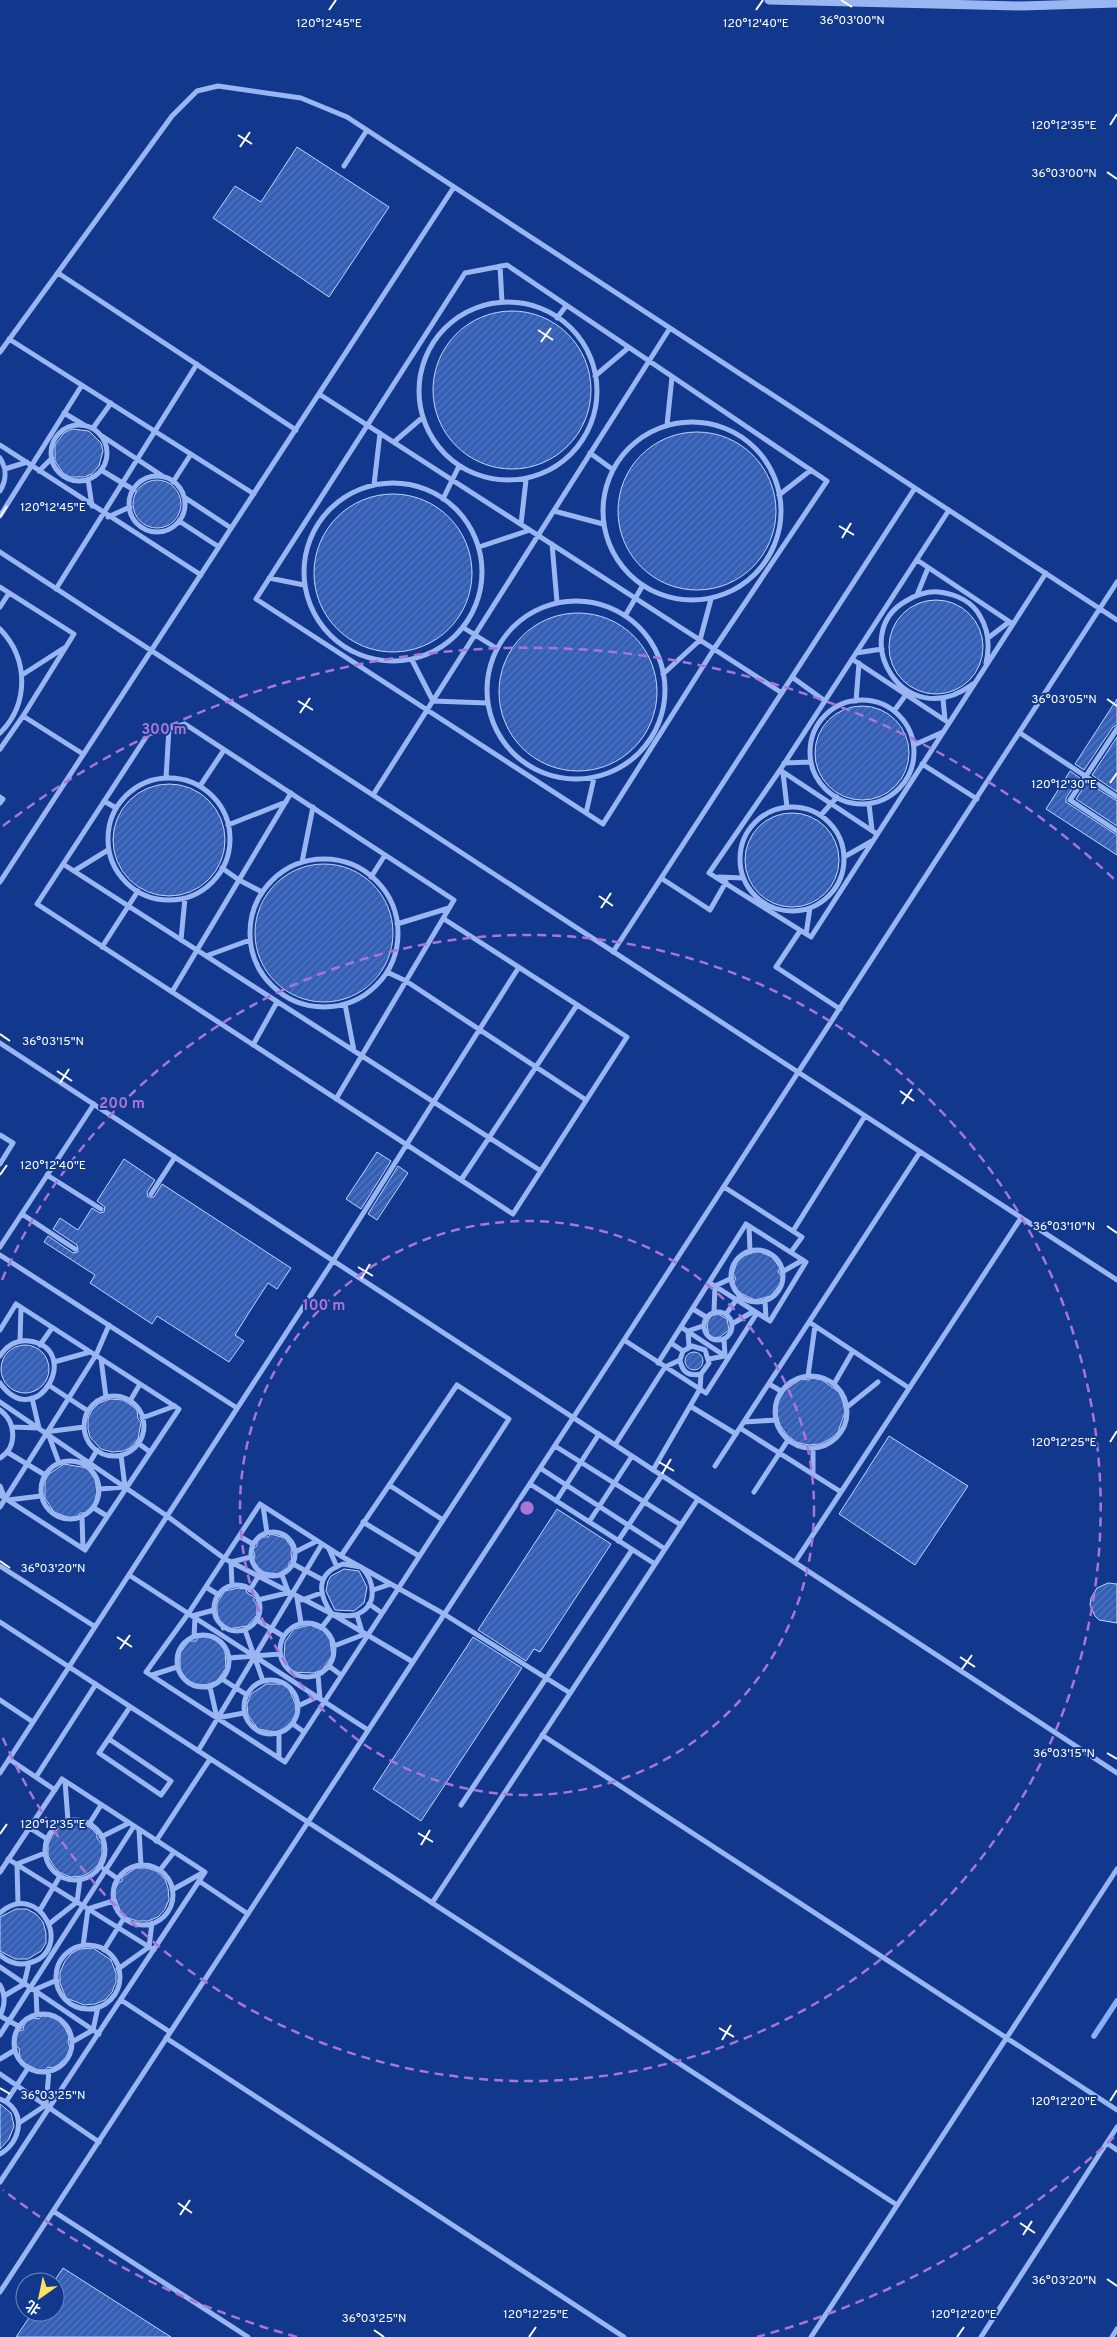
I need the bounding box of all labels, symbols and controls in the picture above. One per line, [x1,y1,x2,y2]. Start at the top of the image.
text: 36°03'00"N [819,13,885,29]
text: 120°12'45"E [296,16,362,32]
text: 120°12'40"E [723,16,789,32]
text: 120°12'35"E [1031,118,1097,134]
text: 36°03'00"N [1031,166,1097,182]
text: 120°12'45"E [20,500,86,516]
text: 36°03'05"N [1031,692,1097,708]
text: 300 m [141,721,187,740]
text: 120°12'30"E [1031,777,1097,793]
text: 36°03'15"N [22,1034,84,1050]
text: 200 m [99,1095,145,1114]
text: 120°12'40"E [20,1158,86,1174]
text: 36°03'10"N [1033,1219,1095,1235]
text: 100 m [303,1297,345,1316]
text: 120°12'25"E [1031,1435,1097,1451]
centre of rings [518,1499,536,1517]
text: 36°03'20"N [20,1561,86,1577]
text: 36°03'15"N [1033,1746,1095,1762]
text: 120°12'35"E [20,1817,86,1833]
text: 36°03'25"N [21,2088,85,2104]
text: 120°12'20"E [1031,2094,1097,2110]
north arrow [15,2272,65,2322]
text: 36°03'20"N [1031,2273,1097,2289]
text: 北 [23,2296,44,2318]
text: 120°12'25"E [503,2307,569,2323]
text: 120°12'20"E [931,2307,997,2323]
text: 36°03'25"N [342,2311,406,2327]

